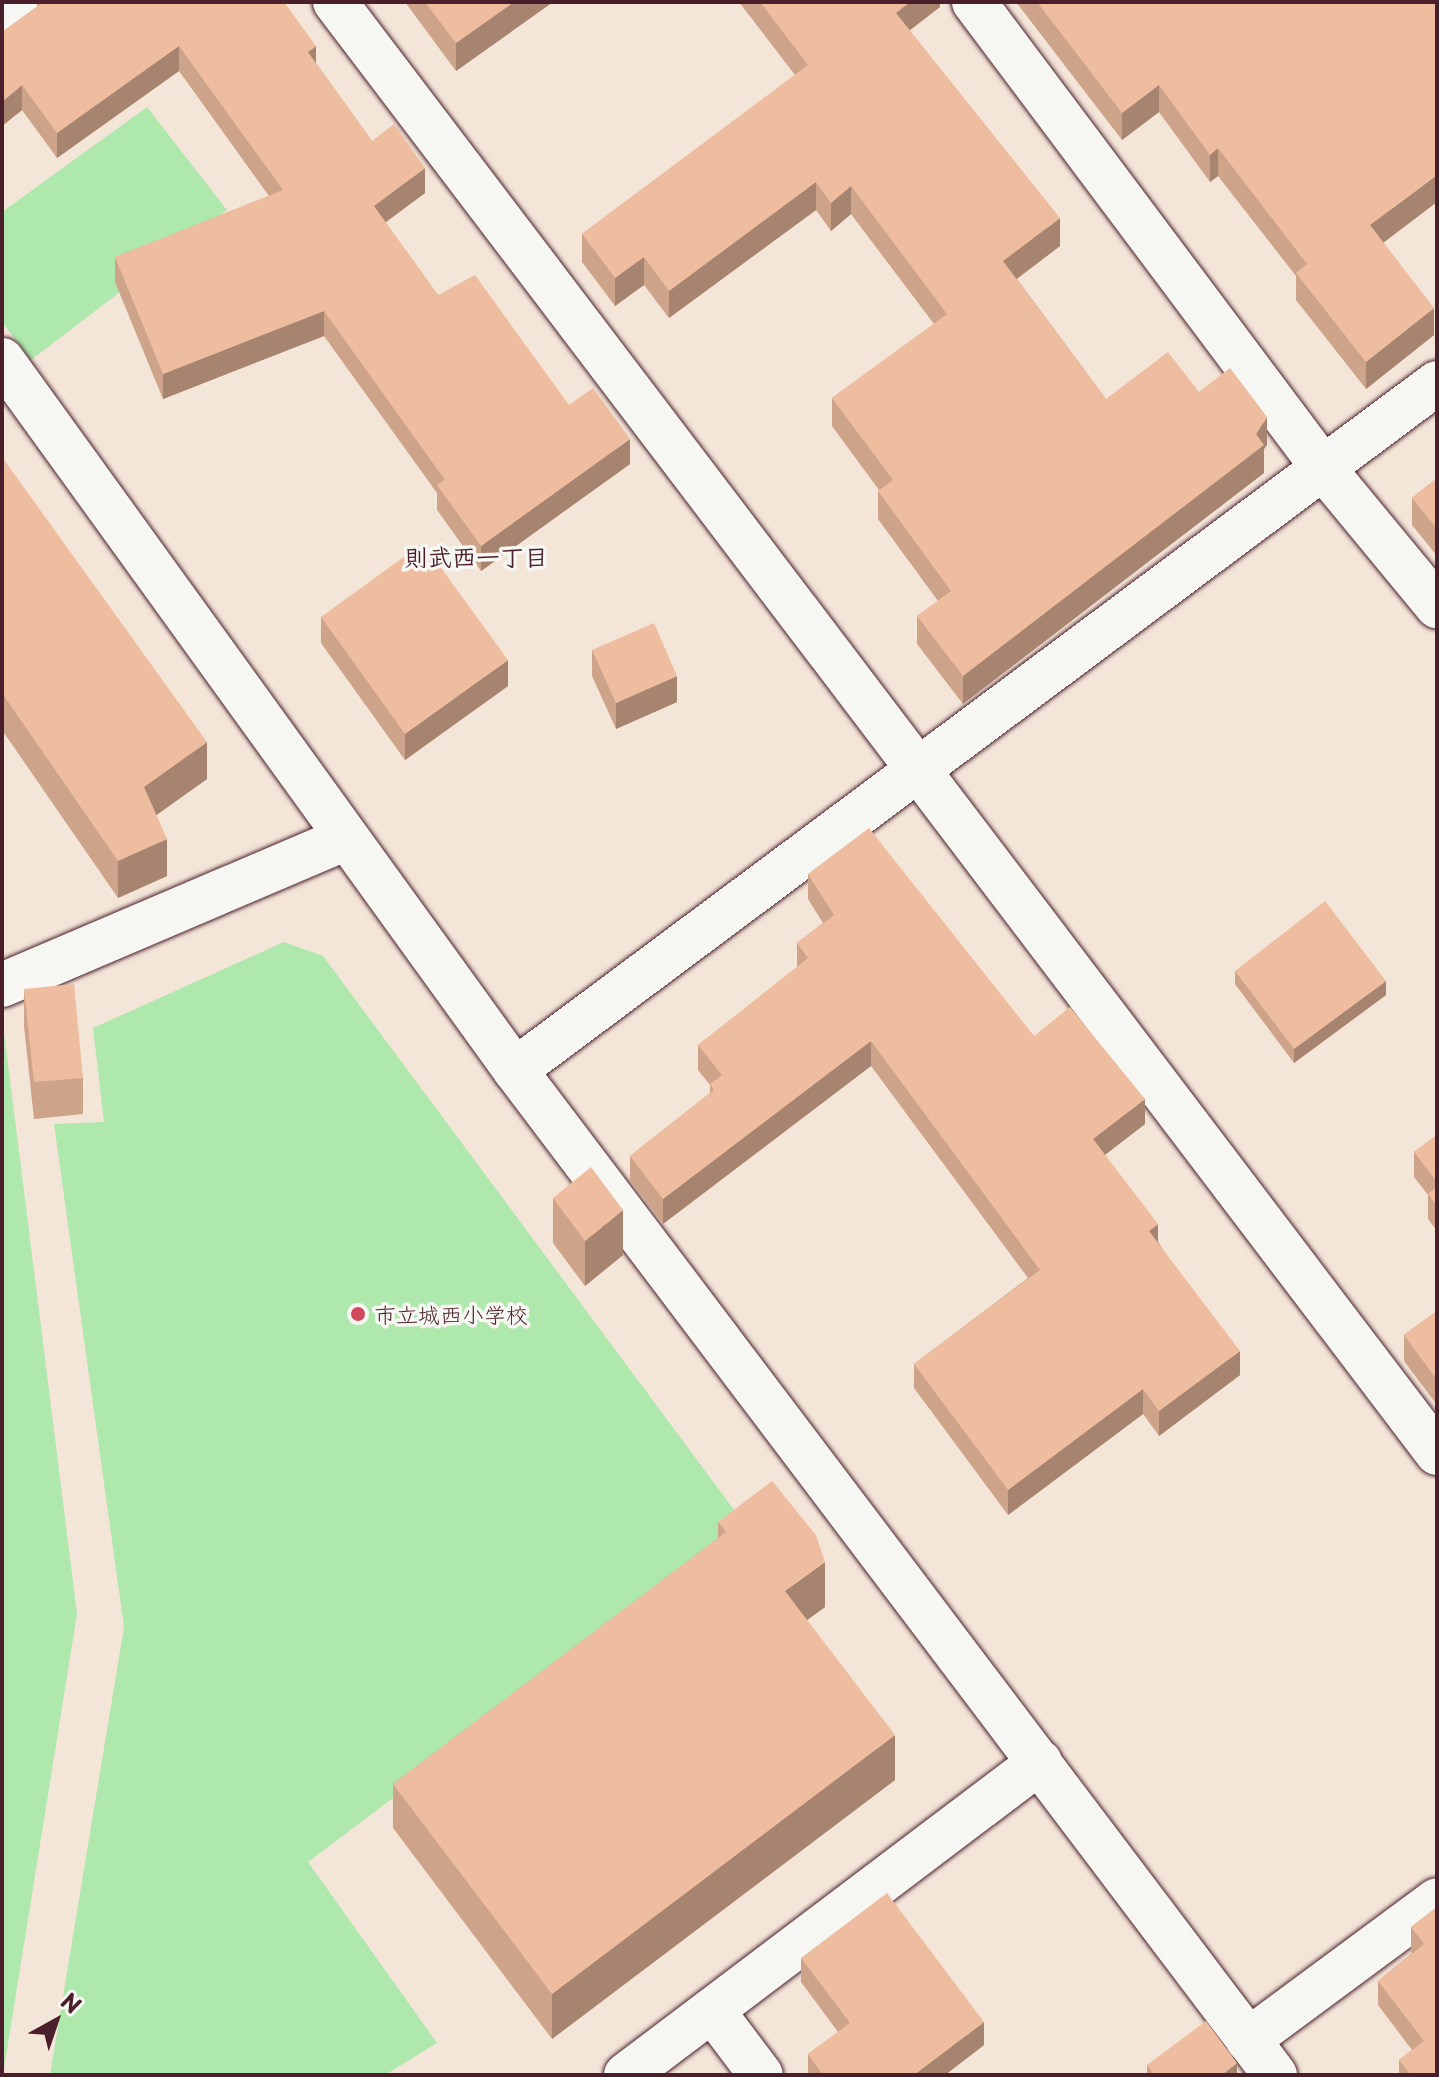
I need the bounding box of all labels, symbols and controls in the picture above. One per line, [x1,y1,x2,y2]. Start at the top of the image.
district label: 則武西一丁目 [404,543,548,571]
place label: 市立城西小学校 [374,1301,528,1327]
marker: 市立城西小学校 [349,1305,367,1323]
north arrow [16,1981,96,2061]
text: N [54,1984,89,2020]

